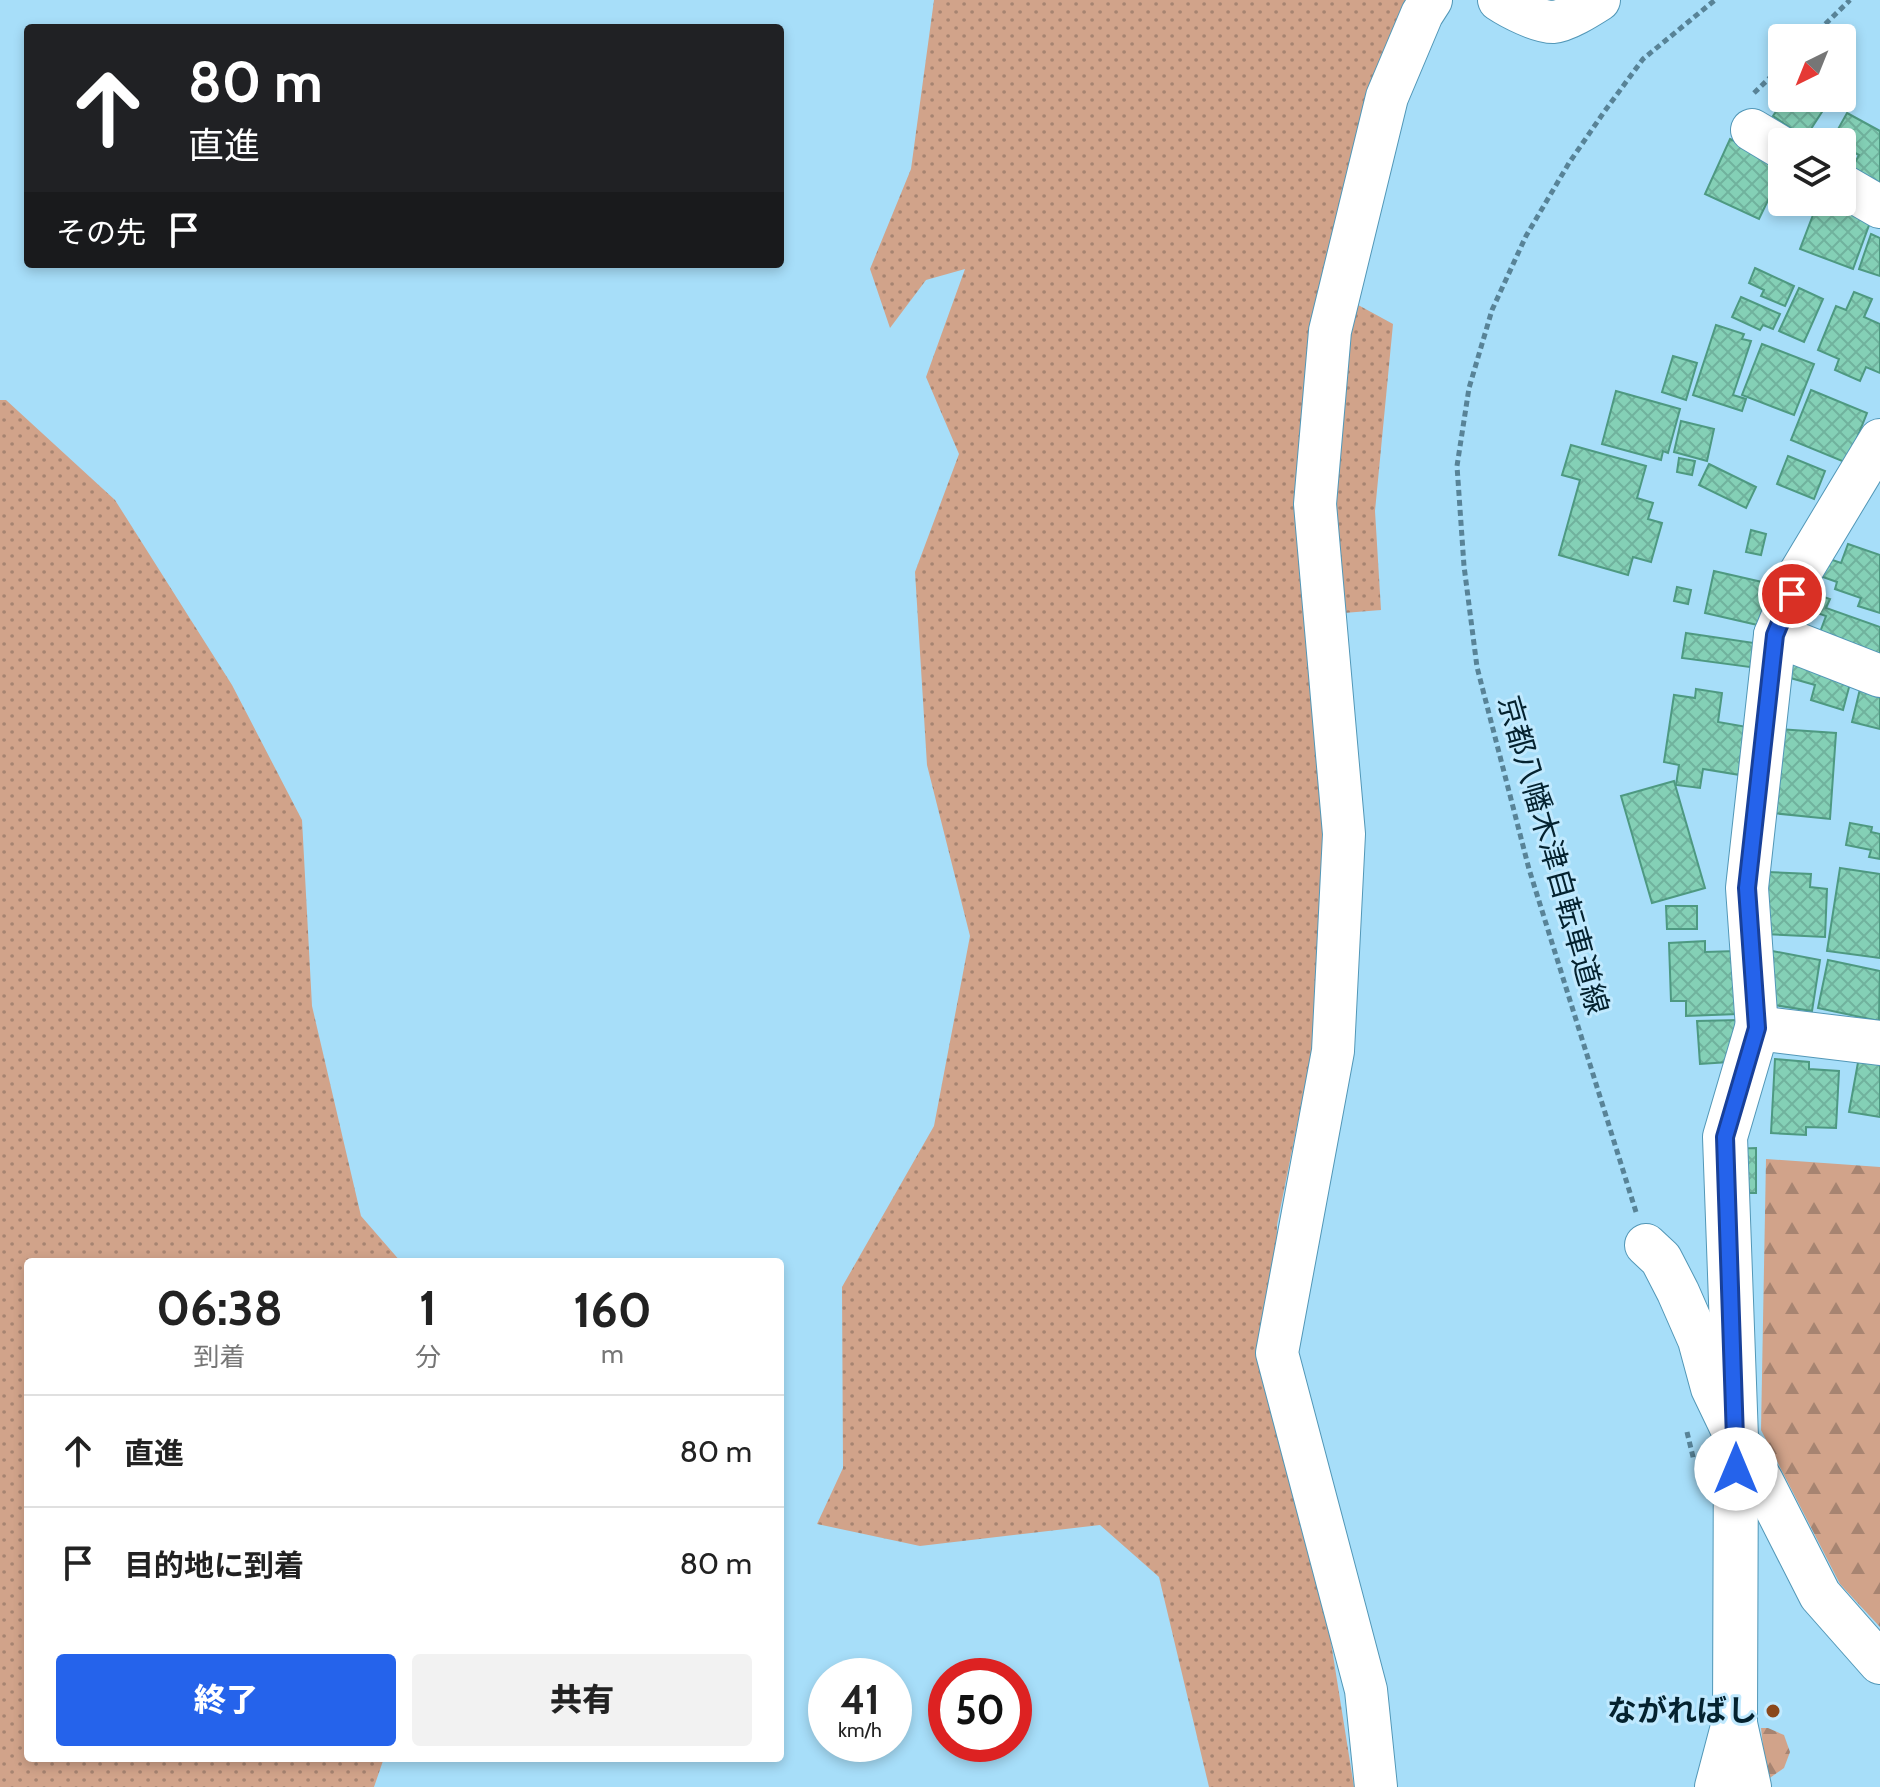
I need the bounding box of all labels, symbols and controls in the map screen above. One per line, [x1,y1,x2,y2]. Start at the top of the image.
north arrow [1768,24,1856,112]
map controls [1768,24,1856,216]
text: 80 m [188,48,323,116]
icon: ahead [56,56,160,160]
text: 直進 [188,123,260,167]
button: layers [1768,128,1856,216]
icon: arrive [162,208,206,252]
text: その先 [56,214,146,251]
pin [1758,560,1826,628]
icon: arrive [1770,572,1814,616]
street label: 京都八幡木津自転車道線 [1490,691,1617,1019]
text: 06:38 [156,1279,283,1337]
text: 1 [419,1279,437,1337]
text: 160 [573,1281,652,1339]
text: m [601,1338,624,1370]
text: 到着 [193,1341,245,1373]
text: 分 [415,1341,441,1373]
position arrow [1694,1427,1778,1511]
icon: ahead [56,1429,100,1473]
text: 80 m [680,1433,752,1470]
text: 直進 [124,1435,184,1472]
icon: arrive [56,1541,100,1585]
text: 80 m [680,1545,752,1582]
text: 目的地に到着 [124,1547,304,1584]
button: 終了 [56,1654,396,1746]
button: 共有 [412,1654,752,1746]
speed limit sign: 50 [928,1658,1032,1762]
text: 41 [840,1675,880,1724]
place label: ながればし [1607,1692,1757,1729]
marker: ながればし [1764,1702,1782,1720]
text: km/h [838,1718,882,1742]

